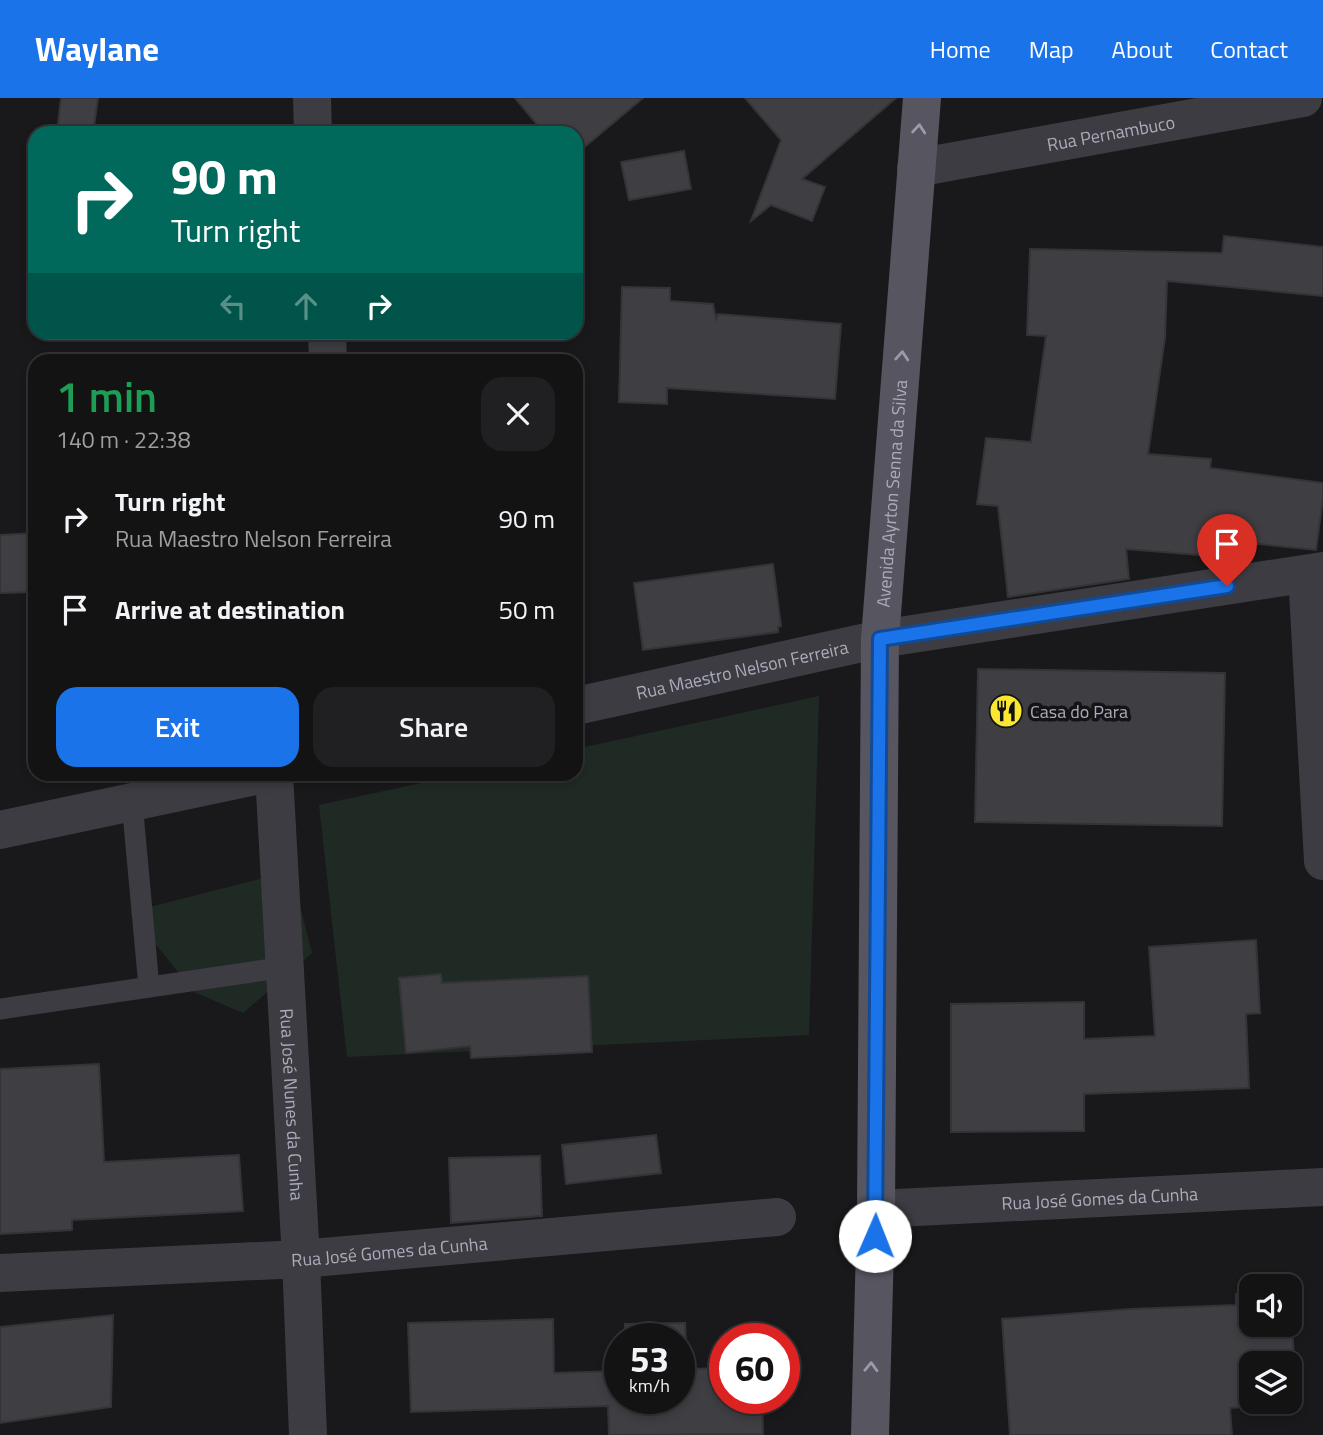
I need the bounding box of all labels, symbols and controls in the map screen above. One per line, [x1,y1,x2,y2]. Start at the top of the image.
text: Waylane [35,24,159,74]
text: Home [930,31,991,67]
text: Map [1029,31,1074,67]
text: About [1112,31,1172,67]
text: Contact [1210,31,1288,67]
street label: Rua Pernambuco [1045,108,1177,158]
one-way arrow [911,124,926,135]
text: 90 m [171,138,278,213]
icon: right [56,154,147,245]
text: Turn right [171,206,300,254]
icon: left [214,287,252,325]
icon: ahead [287,287,325,325]
icon: right [360,287,398,325]
one-way arrow [894,350,909,361]
text: 1 min [56,364,157,428]
button: close [481,377,555,451]
street label: Avenida Ayrton Senna da Silva [869,379,914,608]
text: 140 m · 22:38 [56,422,191,457]
text: Turn right [115,482,226,521]
text: 90 m [498,499,555,538]
icon: right [56,500,94,538]
pin [1197,514,1257,586]
text: Rua Maestro Nelson Ferreira [115,521,392,556]
icon: arrive [1208,525,1246,563]
text: Arrive at destination [115,590,345,629]
text: 50 m [498,590,555,629]
icon: arrive [56,591,94,629]
street label: Rua Maestro Nelson Ferreira [633,633,851,706]
button: Exit [56,687,299,767]
button: Share [313,687,555,767]
restaurant icon: Casa do Para [987,692,1025,730]
place label: Casa do Para [1030,698,1128,725]
street label: Rua José Nunes da Cunha [274,1008,311,1201]
street label: Rua José Gomes da Cunha [1001,1180,1199,1216]
position arrow [838,1199,912,1273]
street label: Rua José Gomes da Cunha [291,1229,489,1273]
map controls [1239,1274,1302,1414]
button: sound [1239,1274,1302,1337]
speed limit sign: 60 [709,1323,800,1414]
text: 53 [630,1332,669,1386]
button: layers [1239,1351,1302,1414]
one-way arrow [864,1361,879,1372]
text: km/h [629,1372,670,1399]

